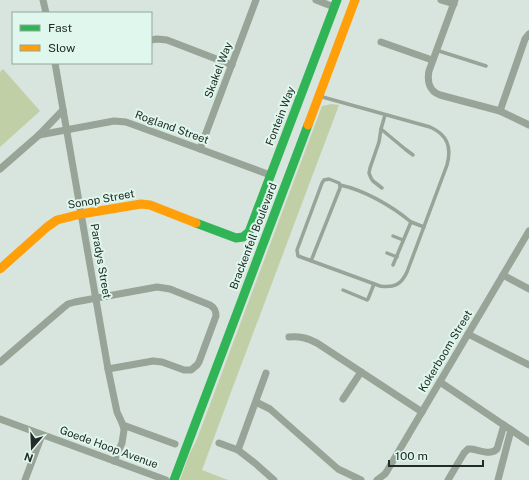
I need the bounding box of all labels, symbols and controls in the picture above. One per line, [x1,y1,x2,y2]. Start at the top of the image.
legend [12,12,152,64]
text: Fast [48,21,73,35]
street label: Skakel Way [202,40,234,100]
text: Slow [48,41,76,55]
street label: Fontein Way [263,85,297,147]
street label: Rogland Street [134,108,210,146]
street label: Brackenfell Boulevard [227,181,279,291]
street label: Sonop Street [67,187,135,211]
street label: Paradys Street [89,223,113,299]
street label: Kokerboom Street [416,308,474,394]
street label: Goede Hoop Avenue [58,424,160,470]
north arrow [12,428,52,468]
scale bar [389,442,483,468]
text: 100 m [395,449,428,463]
text: N [23,450,35,465]

